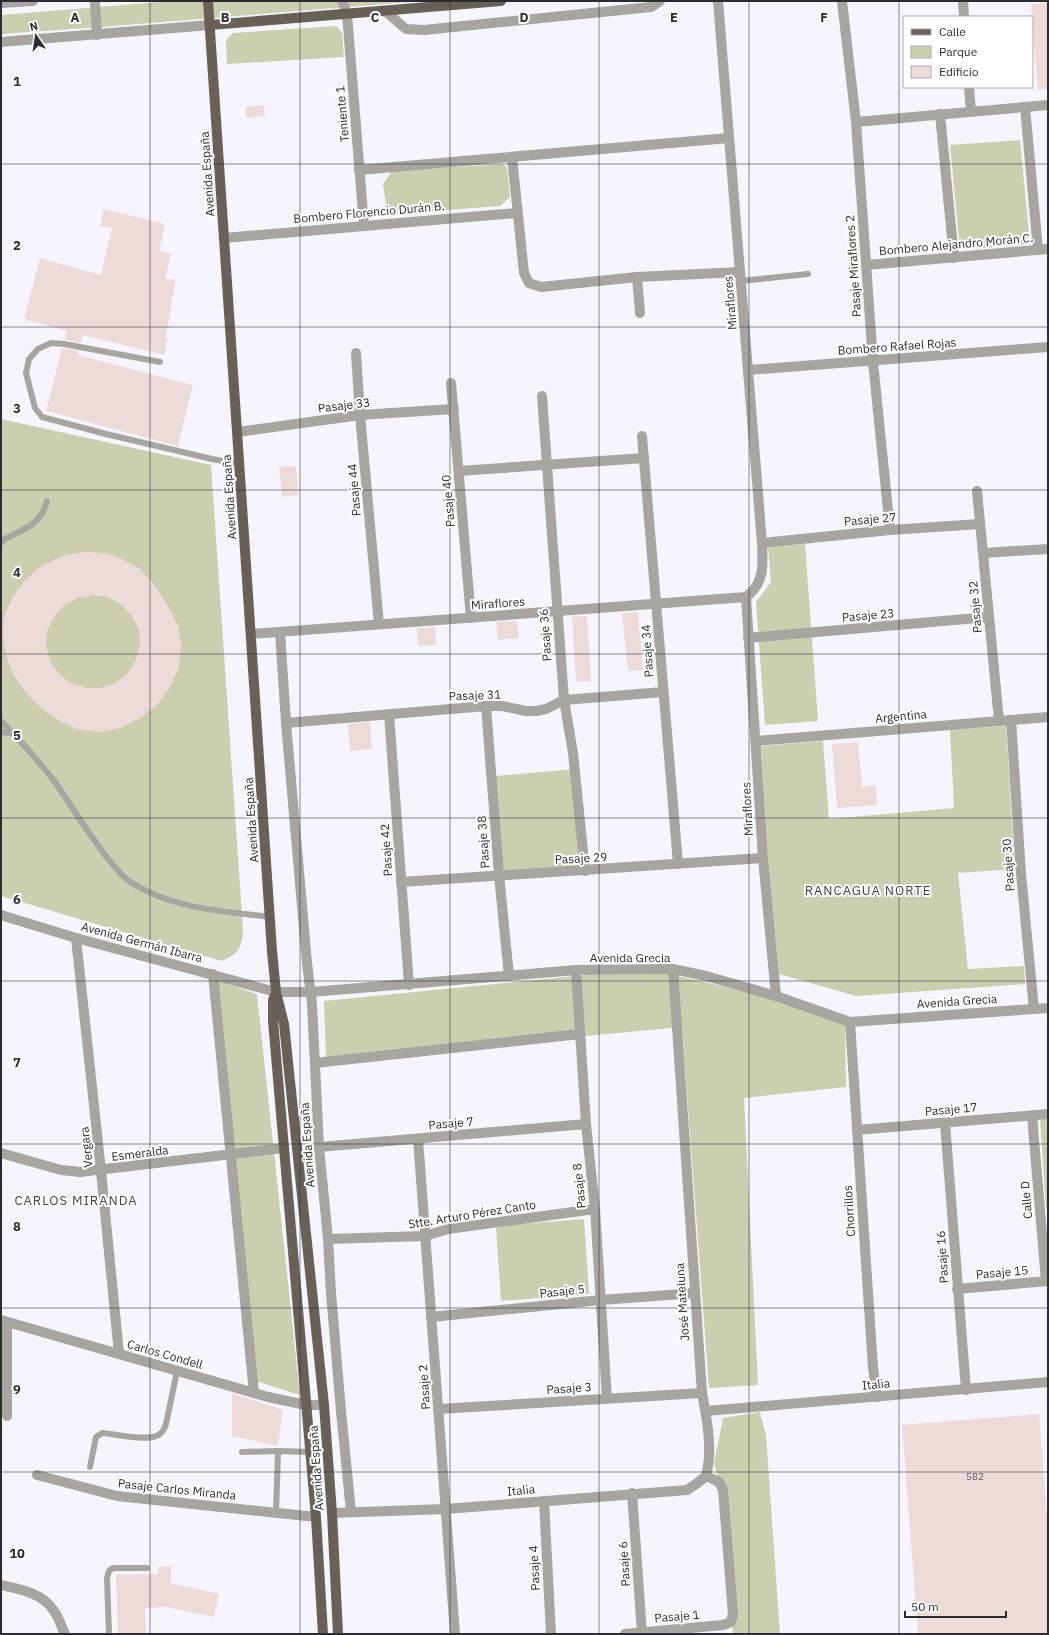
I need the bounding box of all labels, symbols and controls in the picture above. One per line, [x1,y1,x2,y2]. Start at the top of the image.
text: A [71,9,80,26]
text: B [221,9,230,26]
text: C [371,9,380,26]
text: D [519,9,529,26]
text: E [670,9,678,26]
text: F [820,9,828,26]
north arrow [16,16,56,56]
legend [903,16,1033,88]
text: N [28,19,39,34]
text: Calle [939,24,966,39]
text: Parque [939,44,978,59]
text: Edificio [939,64,979,79]
text: 1 [13,73,21,90]
street label: Teniente 1 [332,85,352,143]
street label: Avenida España [197,130,217,217]
street label: Bombero Florencio Durán B. [293,198,445,226]
street label: Pasaje Miraflores 2 [842,214,864,318]
street label: Bombero Alejandro Morán C. [878,230,1034,258]
text: 2 [13,237,21,254]
street label: Miraflores [720,275,740,331]
street label: Bombero Rafael Rojas [837,334,957,358]
street label: Pasaje 33 [317,394,371,416]
text: 3 [13,400,21,417]
street label: Avenida España [219,453,239,540]
street label: Pasaje 44 [344,463,364,517]
street label: Pasaje 40 [438,474,458,528]
street label: Pasaje 27 [843,509,897,529]
text: 4 [13,564,21,581]
street label: Pasaje 32 [965,580,985,634]
street label: Miraflores [470,594,526,612]
street label: Pasaje 23 [841,605,895,625]
street label: Pasaje 36 [536,608,554,662]
street label: Pasaje 34 [638,624,656,678]
street label: Pasaje 31 [448,687,502,703]
street label: Argentina [874,706,928,726]
text: 5 [13,727,21,744]
street label: Avenida España [241,776,261,863]
street label: Miraflores [738,781,756,836]
street label: Pasaje 38 [474,815,492,869]
street label: Pasaje 42 [377,823,395,877]
street label: Pasaje 30 [999,838,1017,892]
street label: Pasaje 29 [554,849,608,867]
district label: RANCAGUA NORTE [805,882,931,899]
text: 6 [13,891,21,908]
street label: Avenida Germán Ibarra [80,919,205,966]
street label: Avenida Grecia [590,950,671,965]
street label: Avenida Grecia [916,991,998,1011]
text: 7 [13,1054,21,1071]
street label: Pasaje 17 [924,1099,978,1119]
street label: Avenida España [297,1101,317,1188]
street label: Pasaje 7 [428,1114,474,1132]
street label: Vergara [76,1125,96,1168]
street label: Esmeralda [111,1142,170,1164]
street label: Pasaje 8 [569,1163,589,1209]
street label: Calle D [1017,1181,1035,1219]
street label: Chorrillos [840,1184,858,1237]
district label: CARLOS MIRANDA [14,1192,138,1209]
street label: Stte. Arturo Pérez Canto [407,1196,537,1232]
text: 8 [13,1218,21,1235]
street label: Pasaje 16 [933,1230,951,1284]
street label: José Mateluna [672,1262,692,1342]
street label: Pasaje 15 [975,1262,1029,1282]
street label: Pasaje 5 [539,1281,585,1301]
street label: Carlos Condell [125,1336,205,1372]
street label: Pasaje 2 [415,1364,433,1410]
street label: Italia [861,1375,891,1393]
street label: Pasaje 3 [546,1379,592,1397]
text: 9 [13,1381,21,1398]
street label: Avenida España [306,1424,326,1511]
house number: 582 [966,1470,984,1483]
street label: Pasaje Carlos Miranda [117,1475,237,1503]
street label: Italia [506,1481,536,1499]
street label: Pasaje 6 [615,1541,633,1587]
text: 10 [9,1545,25,1562]
street label: Pasaje 4 [525,1545,543,1591]
scale bar [905,1593,1006,1619]
text: 50 m [911,1599,939,1614]
street label: Pasaje 1 [654,1607,700,1625]

